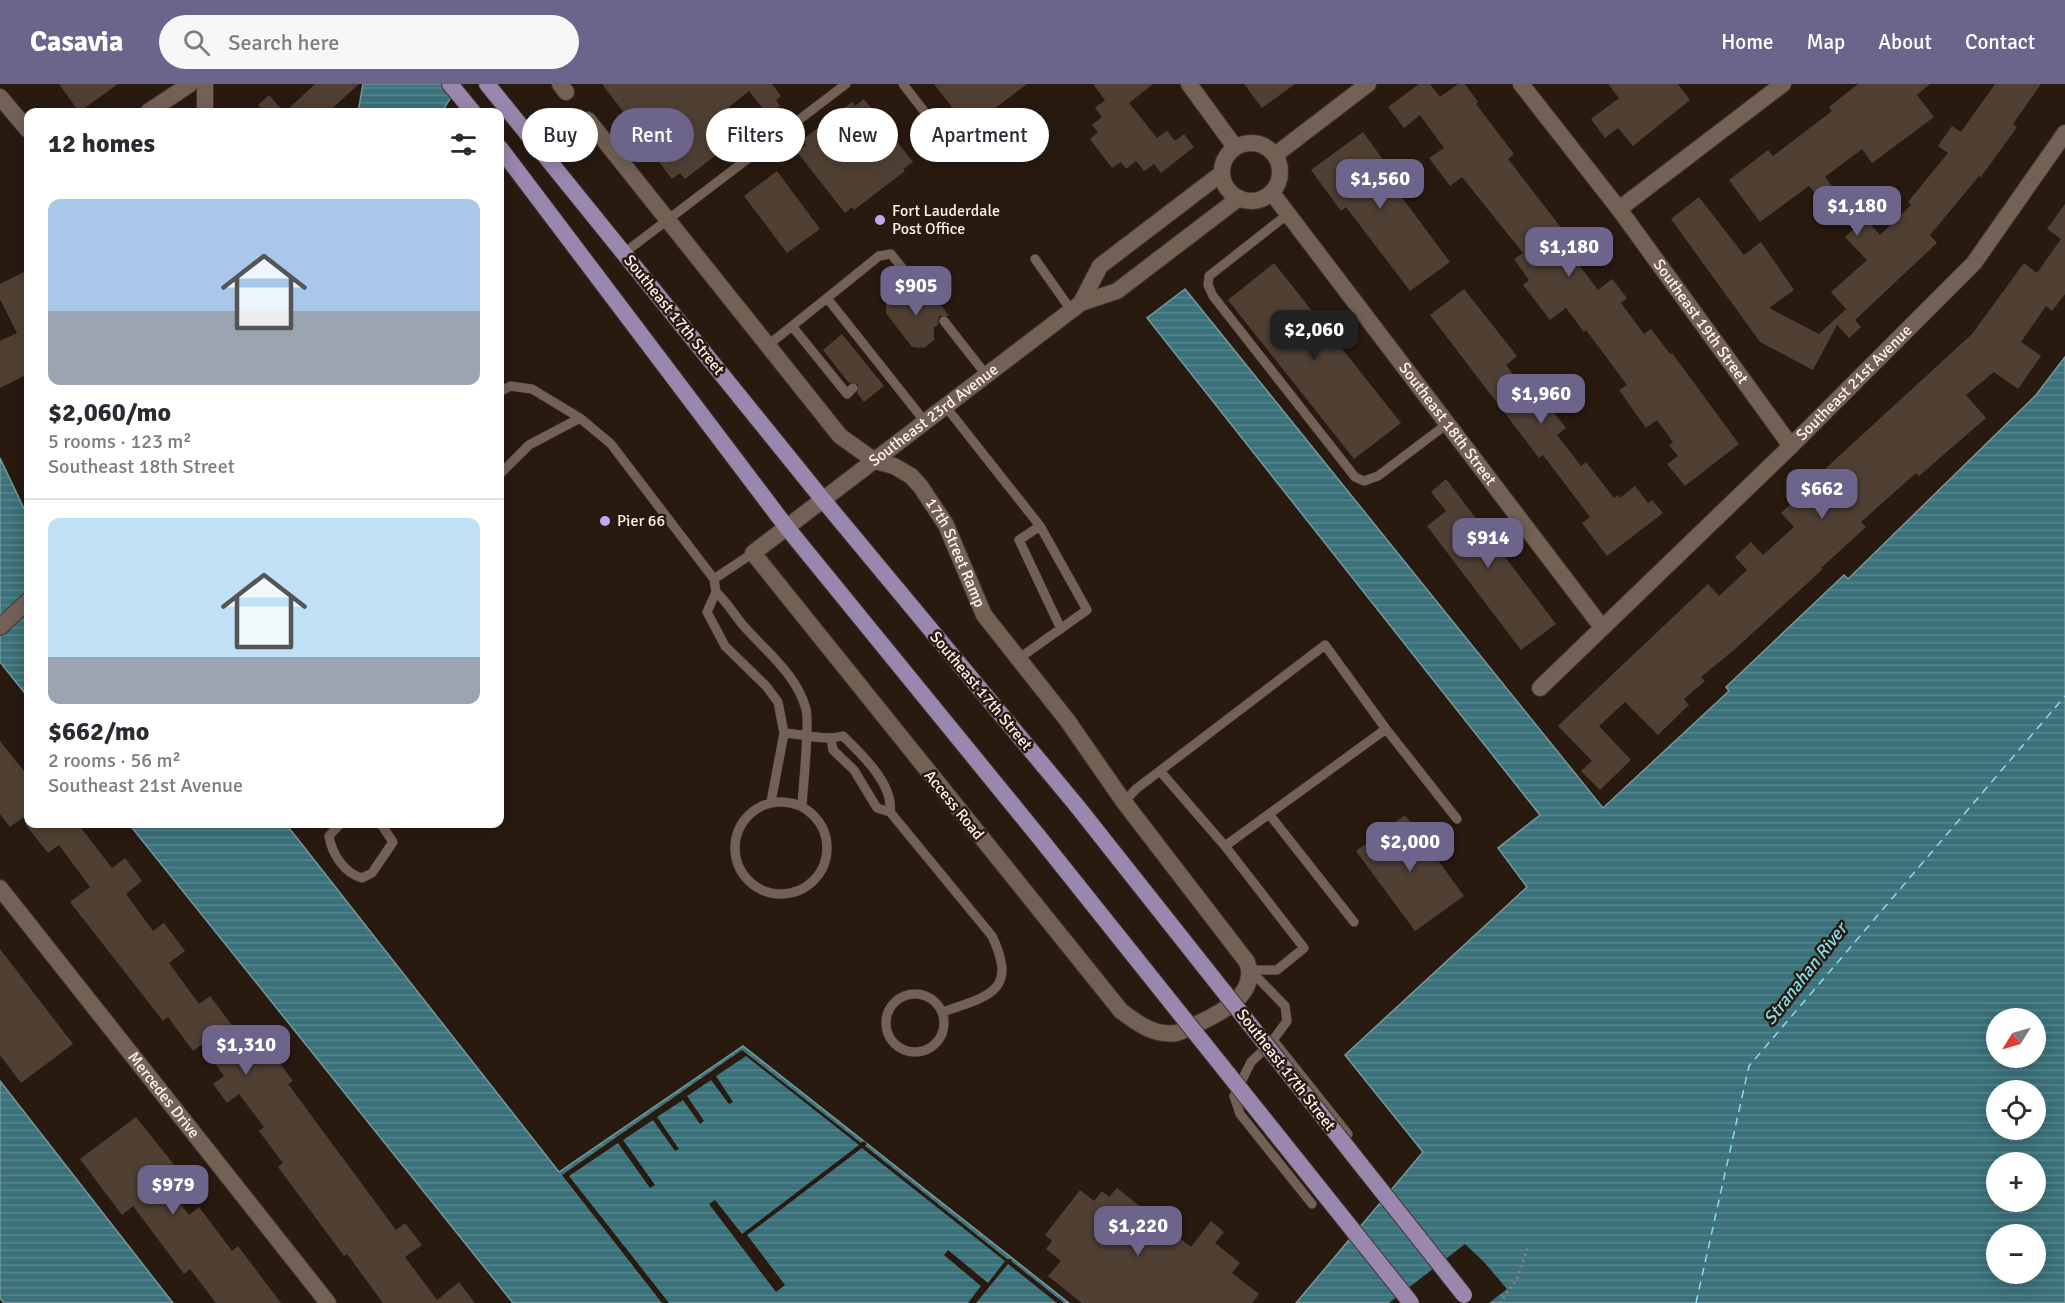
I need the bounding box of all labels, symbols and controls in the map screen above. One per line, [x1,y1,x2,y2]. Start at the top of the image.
search box [159,15,579,69]
text: Casavia [30,25,123,59]
icon: search [180,26,213,59]
text: Search here [228,29,339,56]
text: Home [1721,29,1774,55]
text: Map [1807,29,1845,55]
text: About [1878,29,1932,55]
text: Contact [1965,29,2035,55]
chip: Buy [522,108,598,162]
chip: Rent [610,108,694,162]
chip: Filters [706,108,805,162]
chip: New [817,108,898,162]
chip: Apartment [910,108,1049,162]
text: 12 homes [48,128,155,160]
icon: filters [447,128,480,161]
pin: $1,560 [1331,159,1429,210]
text: $1,560 [1350,166,1410,191]
pin: $1,180 [1808,186,1906,237]
text: $1,180 [1827,193,1887,218]
place label: Fort Lauderdale Post Office [892,201,1000,239]
marker: Fort Lauderdale Post Office [873,213,887,227]
pin: $1,180 [1520,227,1618,278]
text: $1,180 [1539,234,1599,259]
icon: home [210,238,318,346]
street label: Southeast 17th Street [619,251,729,380]
street label: Southeast 19th Street [1649,255,1753,388]
pin: $905 [880,266,952,317]
text: $905 [894,273,938,298]
pin: $2,060 [1265,310,1363,361]
text: $2,060 [1284,317,1344,342]
street label: Southeast 21st Avenue [1792,321,1916,445]
street label: Southeast 18th Street [1394,358,1501,490]
street label: Southeast 23rd Avenue [865,360,1002,471]
pin: $1,960 [1492,374,1590,425]
text: $1,960 [1511,381,1571,406]
text: $2,060/mo [48,397,171,429]
text: 5 rooms · 123 m² [48,429,192,454]
text: Southeast 18th Street [48,454,235,479]
pin: $662 [1786,469,1858,520]
text: $662 [1800,476,1844,501]
street label: 17th Street Ramp [921,494,990,611]
place label: Pier 66 [617,511,665,531]
marker: Pier 66 [598,514,612,528]
pin: $914 [1452,518,1524,569]
text: $914 [1466,525,1510,550]
icon: home [210,557,318,665]
street label: Southeast 17th Street [925,627,1037,755]
text: $662/mo [48,716,149,748]
text: 2 rooms · 56 m² [48,748,181,773]
street label: Access Road [920,766,988,844]
text: Southeast 21st Avenue [48,773,243,798]
pin: $2,000 [1361,822,1459,873]
text: $2,000 [1380,829,1440,854]
water label: Stranahan River [1759,917,1853,1029]
street label: Southeast 17th Street [1232,1005,1340,1135]
north arrow [1986,1008,2046,1068]
map controls [1986,1008,2046,1284]
pin: $1,310 [197,1025,295,1076]
text: $1,310 [216,1032,276,1057]
street label: Mercedes Drive [123,1048,204,1142]
button: locate [1986,1080,2046,1140]
button: + [1986,1152,2046,1212]
pin: $979 [137,1165,209,1216]
text: $979 [151,1172,195,1197]
pin: $1,220 [1089,1206,1187,1257]
text: $1,220 [1108,1213,1168,1238]
button: − [1986,1224,2046,1284]

